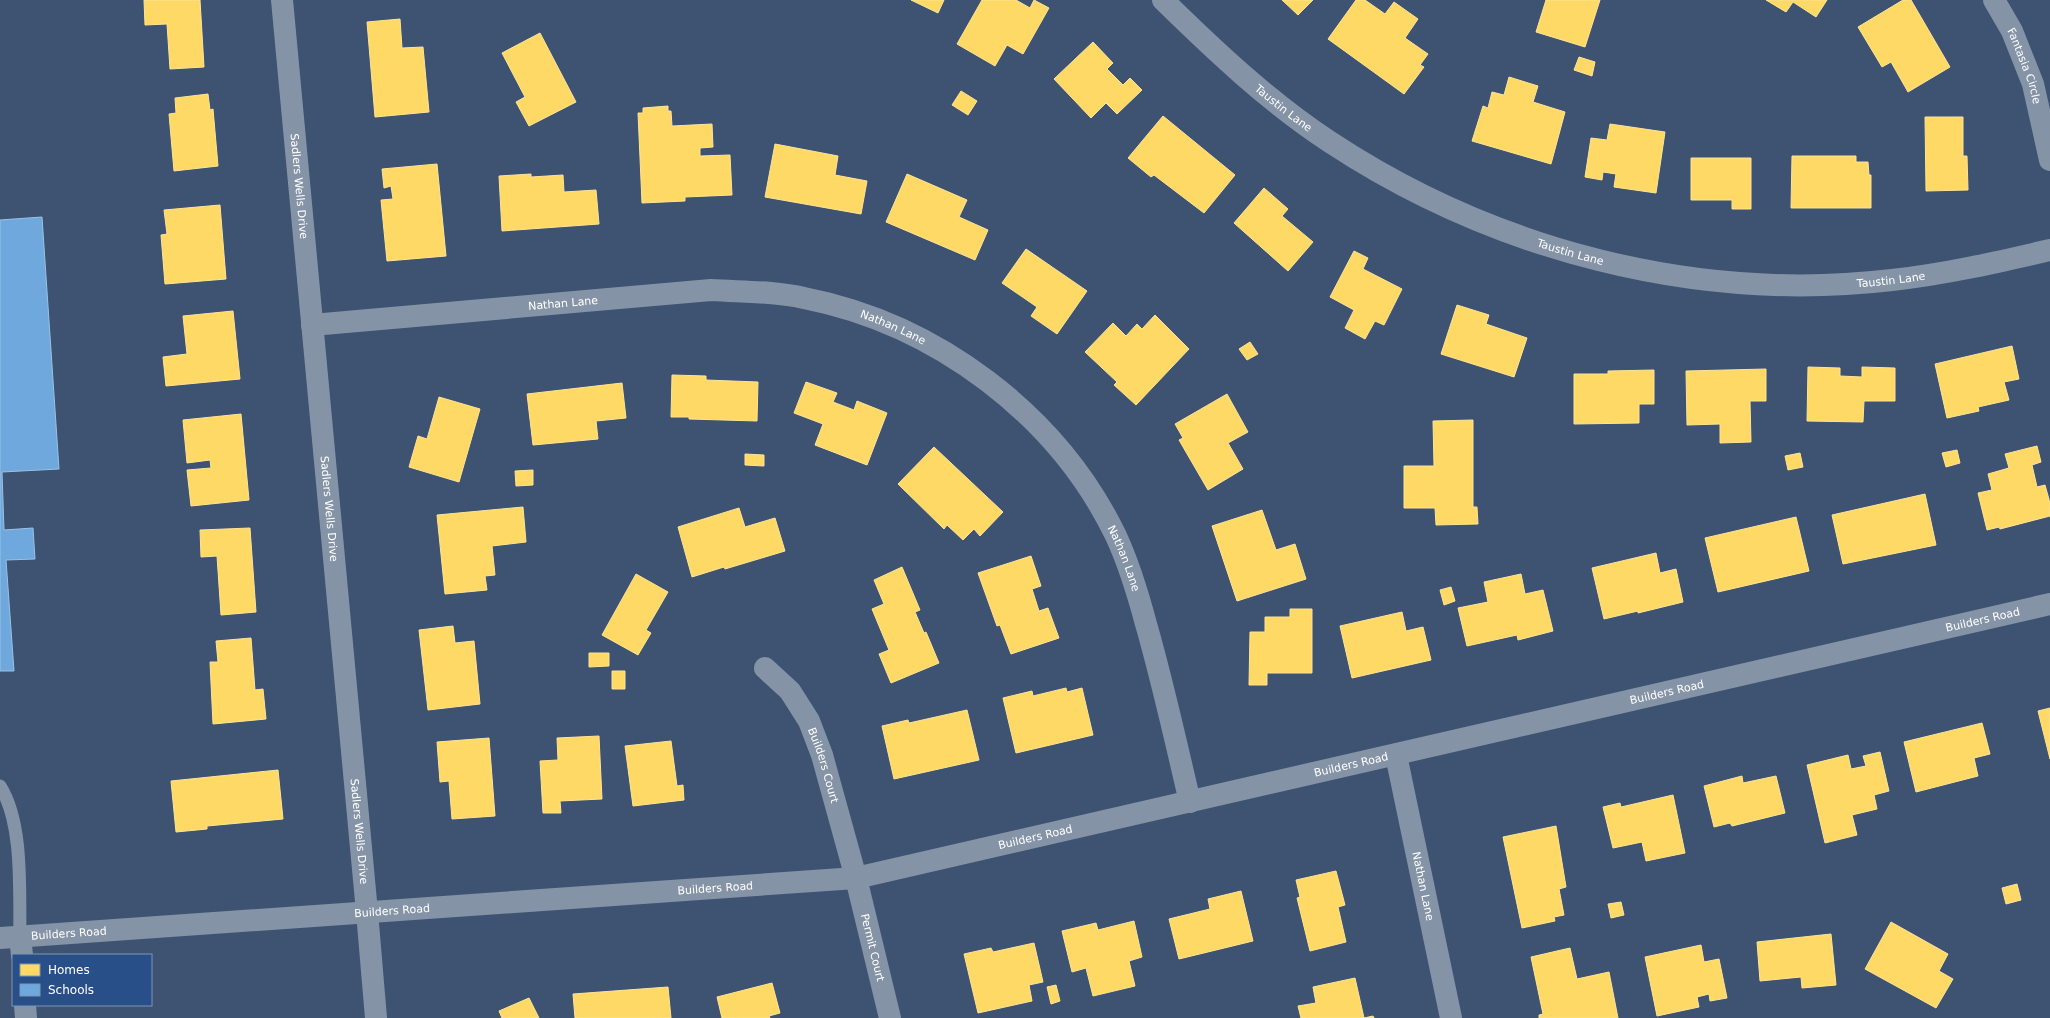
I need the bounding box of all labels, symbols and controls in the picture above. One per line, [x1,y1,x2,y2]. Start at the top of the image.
street label: Fantasia Circle [2005,25,2044,105]
street label: Taustin Lane [1252,81,1315,134]
street label: Sadlers Wells Drive [288,133,311,240]
street label: Taustin Lane [1534,236,1605,268]
street label: Taustin Lane [1855,269,1926,290]
street label: Nathan Lane [528,293,599,313]
street label: Nathan Lane [859,307,928,347]
street label: Sadlers Wells Drive [318,455,341,562]
street label: Nathan Lane [1105,523,1143,593]
street label: Builders Road [1944,605,2021,634]
street label: Builders Road [1628,677,1705,707]
street label: Builders Court [806,725,842,805]
street label: Builders Road [1313,750,1389,779]
street label: Sadlers Wells Drive [348,778,371,885]
street label: Builders Road [997,822,1074,852]
street label: Nathan Lane [1410,850,1437,922]
street label: Builders Road [677,879,754,897]
street label: Builders Road [354,901,430,920]
street label: Permit Court [858,912,888,983]
street label: Builders Road [31,924,107,942]
legend [12,954,152,1006]
text: Homes [48,963,90,977]
text: Schools [48,983,94,997]

